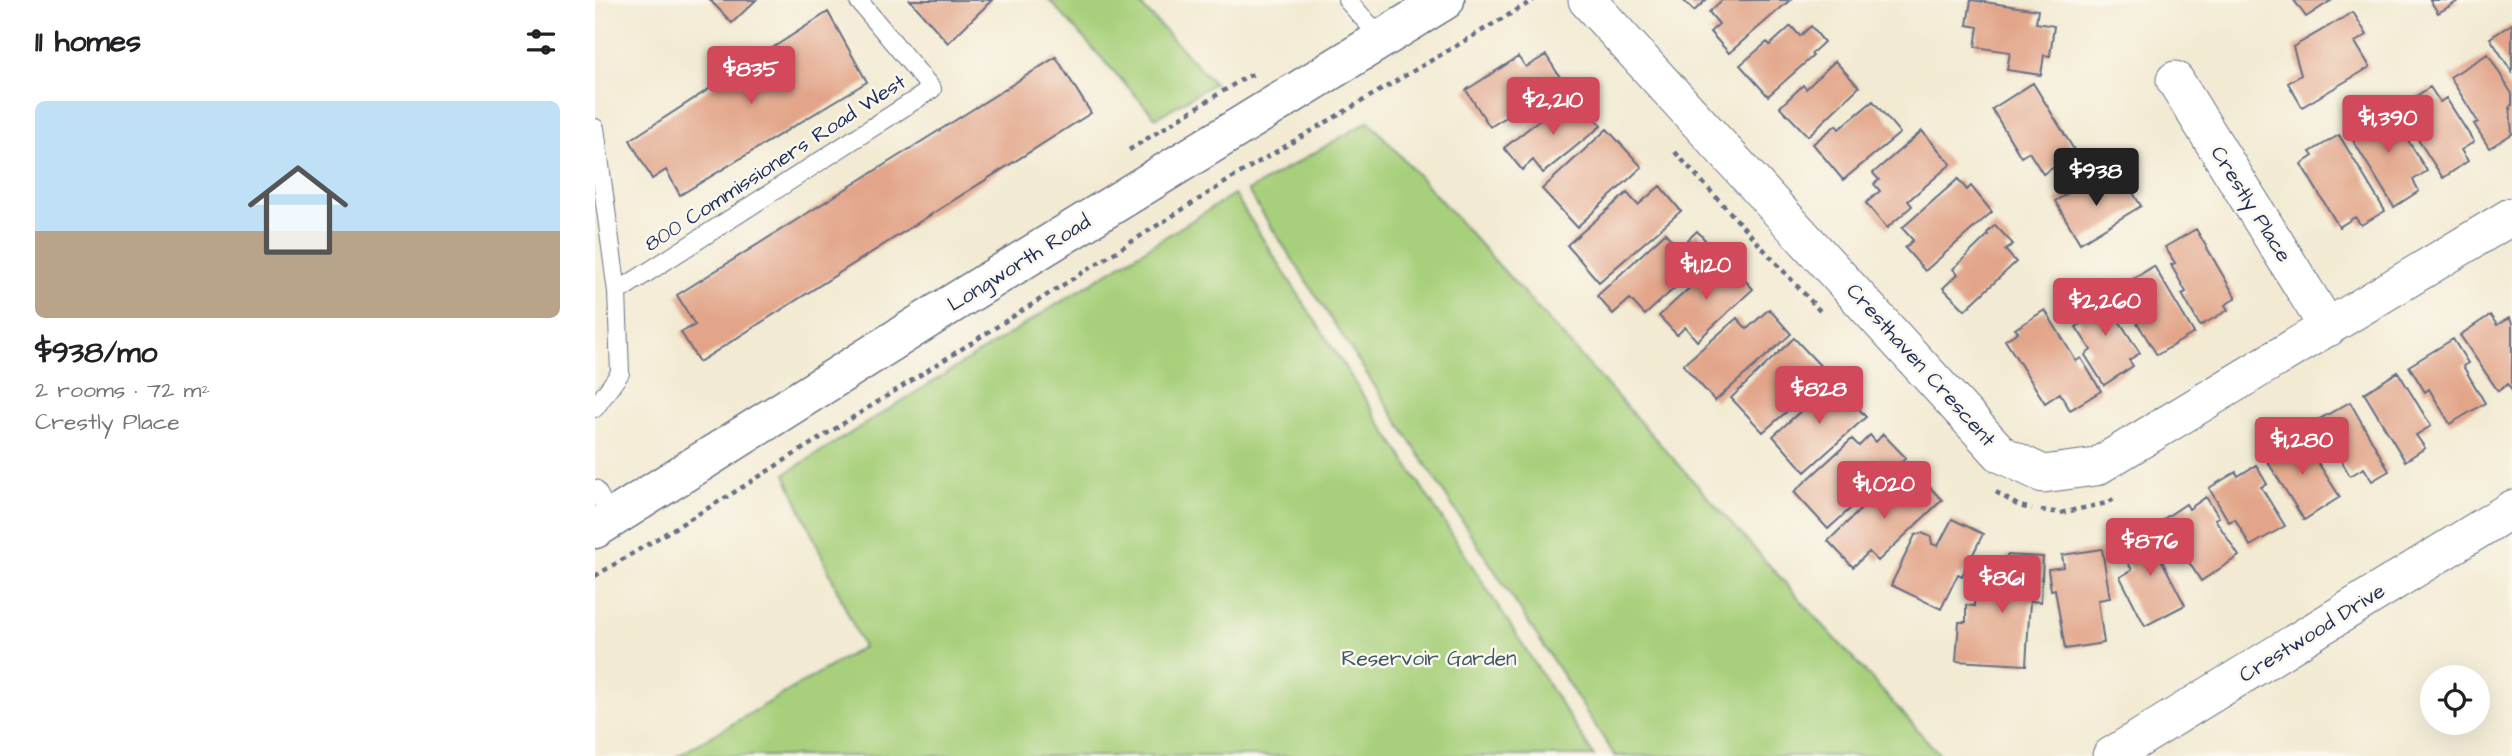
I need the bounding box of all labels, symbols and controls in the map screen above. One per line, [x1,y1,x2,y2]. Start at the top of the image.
text: 11 homes [35,21,141,63]
icon: filters [522,23,560,61]
pin: $835 [710,46,792,106]
text: $835 [723,53,779,85]
street label: 800 Commissioners Road West [639,67,912,259]
pin: $2,210 [1496,78,1610,137]
text: $2,210 [1523,84,1583,116]
pin: $1,390 [2331,96,2445,155]
text: $1,390 [2358,102,2418,134]
street label: Crestly Place [2202,140,2298,269]
icon: home [235,147,361,273]
pin: $938 [2055,148,2137,208]
text: $938 [2070,155,2122,187]
street label: Longworth Road [942,207,1097,320]
pin: $1,120 [1649,243,1763,302]
text: $1,120 [1681,249,1731,281]
street label: Cresthaven Crescent [1840,277,2003,454]
pin: $2,260 [2048,278,2162,338]
text: $2,260 [2069,285,2141,317]
text: $938/mo [35,332,157,374]
pin: $828 [1778,366,1860,426]
text: $828 [1791,373,1847,405]
text: 2 rooms · 72 m² [35,374,210,406]
text: Crestly Place [35,406,180,438]
pin: $1,280 [2245,418,2359,477]
text: $1,280 [2271,424,2333,456]
pin: $1,020 [1827,462,1941,521]
text: $1,020 [1853,468,1915,500]
pin: $876 [2109,518,2191,578]
text: $876 [2122,525,2178,557]
pin: $861 [1961,556,2043,615]
text: $861 [1979,562,2025,594]
street label: Crestwood Drive [2233,576,2391,690]
park label: Reservoir Garden [1341,644,1517,673]
map controls [2420,665,2490,735]
button: locate [2420,665,2490,735]

